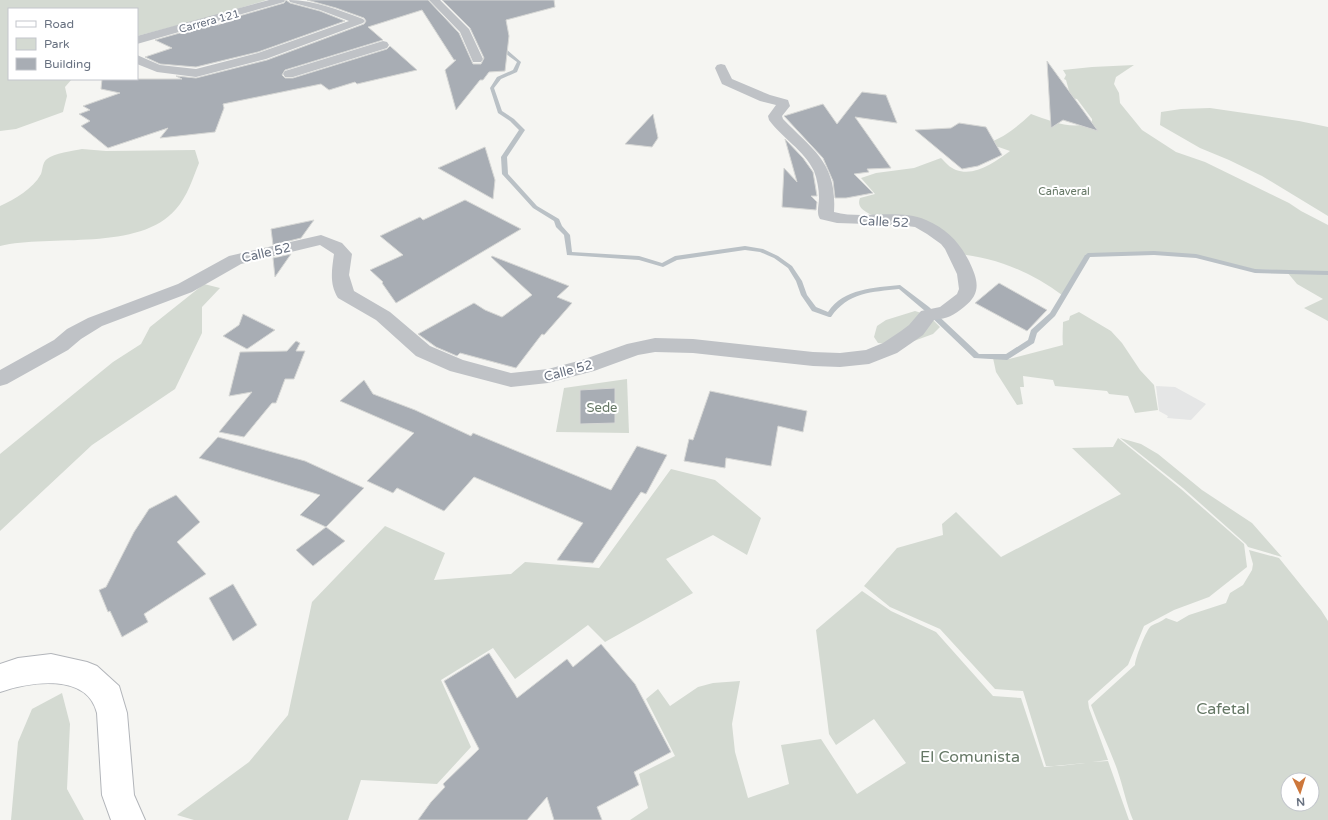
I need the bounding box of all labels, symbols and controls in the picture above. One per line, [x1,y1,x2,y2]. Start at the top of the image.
street label: Carrera 121 [177,7,241,36]
legend [8,8,138,80]
text: Road [44,17,74,31]
text: Park [44,37,70,51]
text: Building [44,57,91,71]
park label: Cañaveral [1038,185,1090,198]
street label: Calle 52 [859,213,909,231]
street label: Calle 52 [240,240,292,266]
street label: Calle 52 [542,357,594,385]
park label: Sede [587,400,617,416]
park label: Cafetal [1196,699,1250,719]
park label: El Comunista [920,747,1020,767]
north arrow [1280,772,1320,812]
text: N [1296,795,1306,808]

